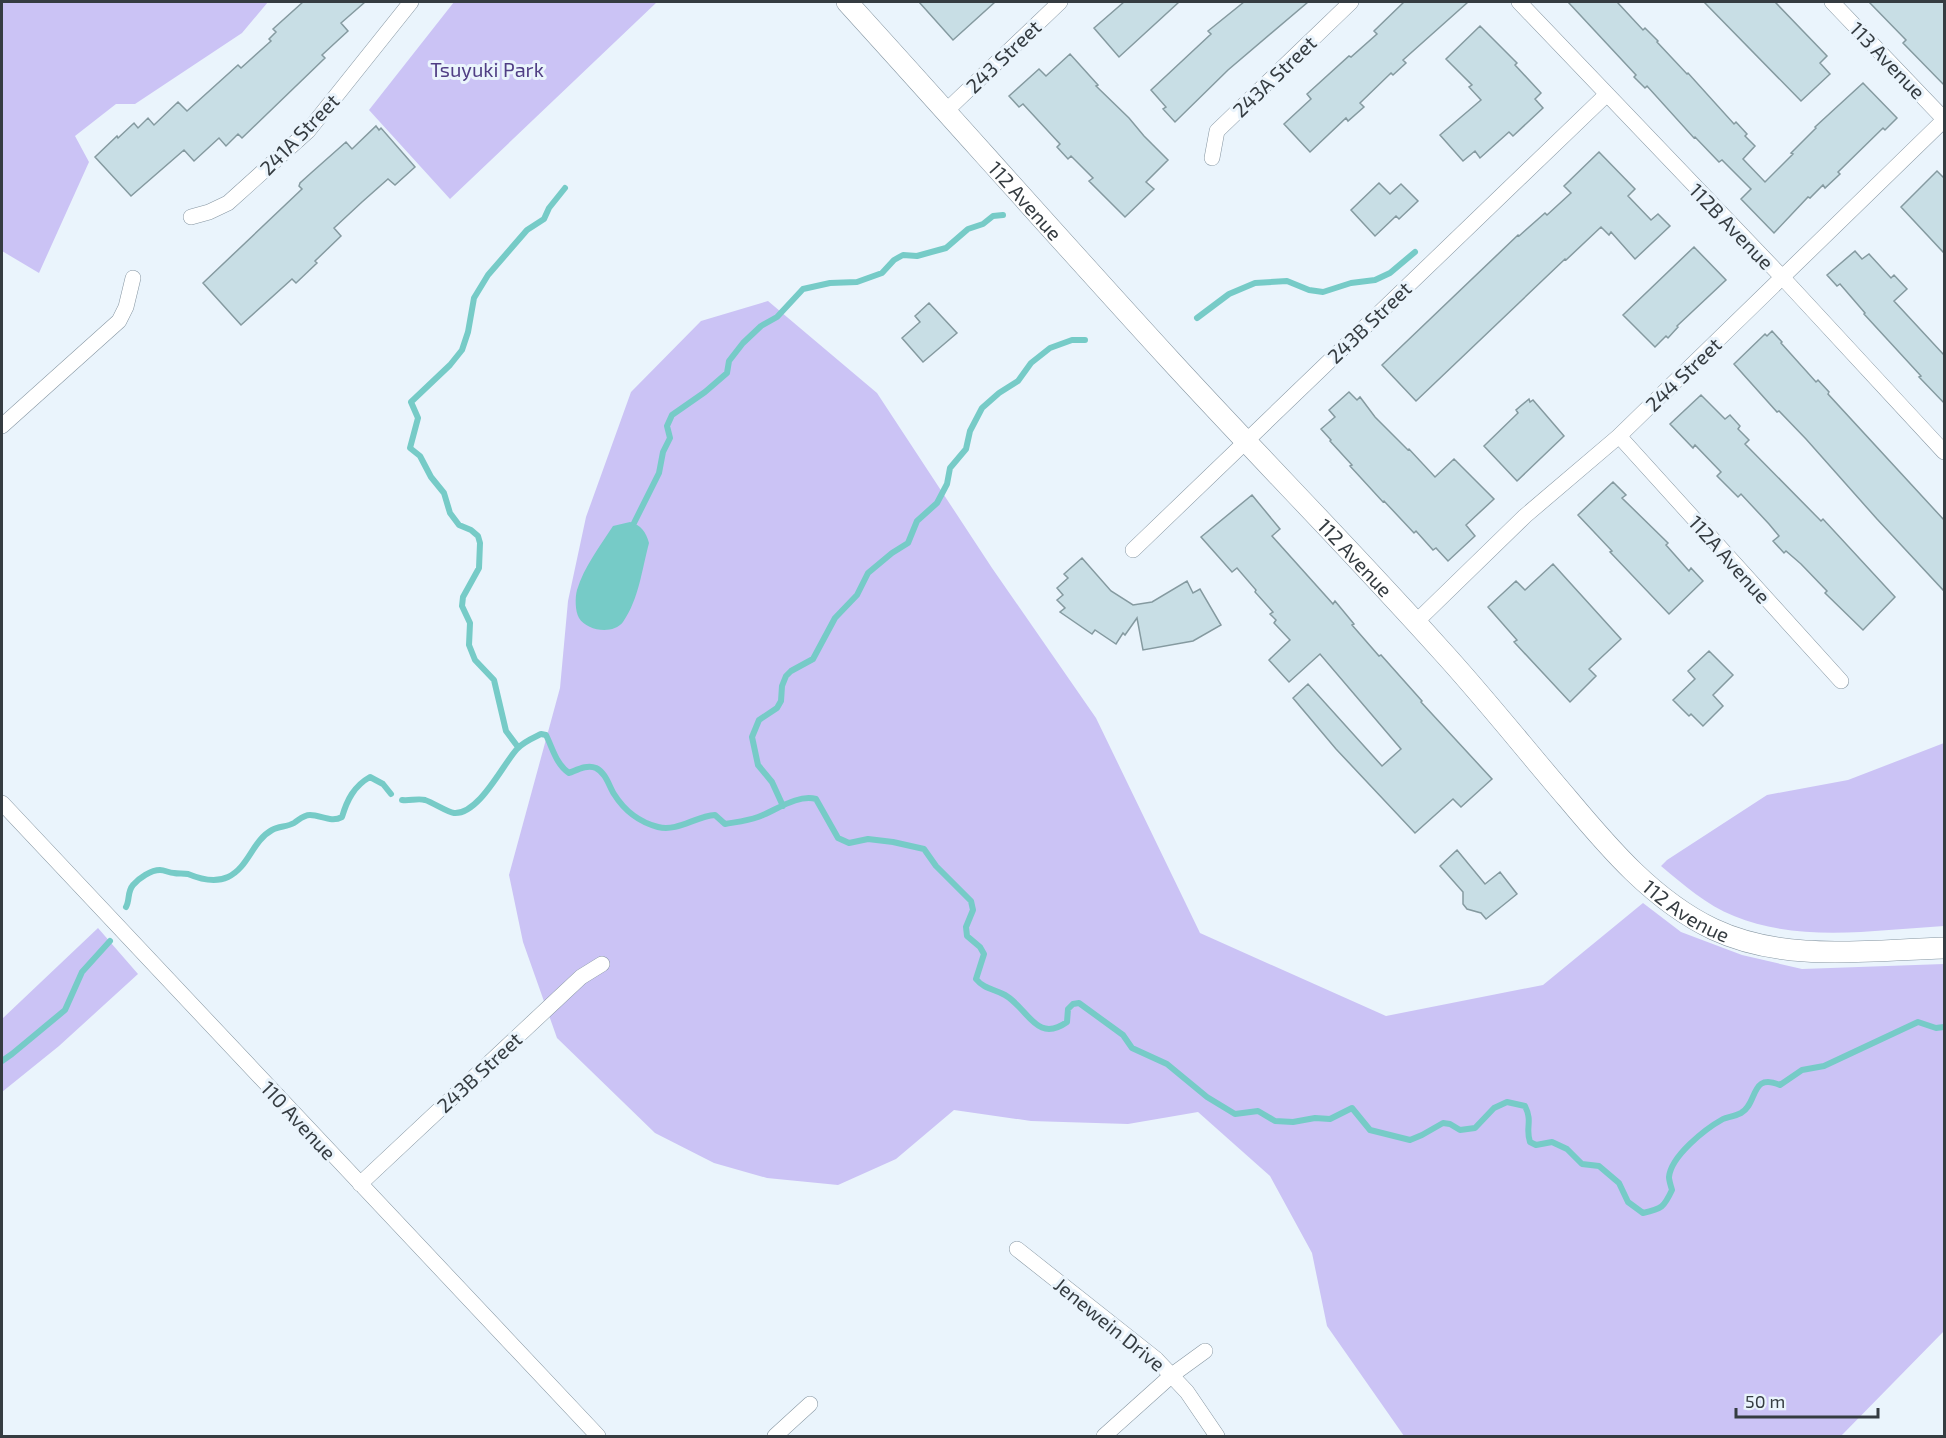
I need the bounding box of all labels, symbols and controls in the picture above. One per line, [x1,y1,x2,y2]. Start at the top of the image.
street label: 243 Street [961,14,1046,98]
street label: 113 Avenue [1845,16,1931,104]
street label: 243A Street [1227,30,1321,122]
park label: Tsuyuki Park [430,57,544,81]
street label: 241A Street [254,88,344,180]
street label: 112 Avenue [984,156,1067,245]
street label: 112B Avenue [1685,178,1779,274]
street label: 243B Street [1322,276,1416,368]
street label: 244 Street [1640,332,1726,416]
street label: 112A Avenue [1684,510,1776,608]
street label: 112 Avenue [1313,513,1398,601]
street label: 112 Avenue [1638,874,1733,947]
street label: 243B Street [432,1026,527,1117]
street label: 110 Avenue [256,1076,342,1164]
street label: Jenewein Drive [1050,1272,1170,1376]
scale bar [1736,1381,1878,1419]
text: 50 m [1745,1390,1785,1412]

